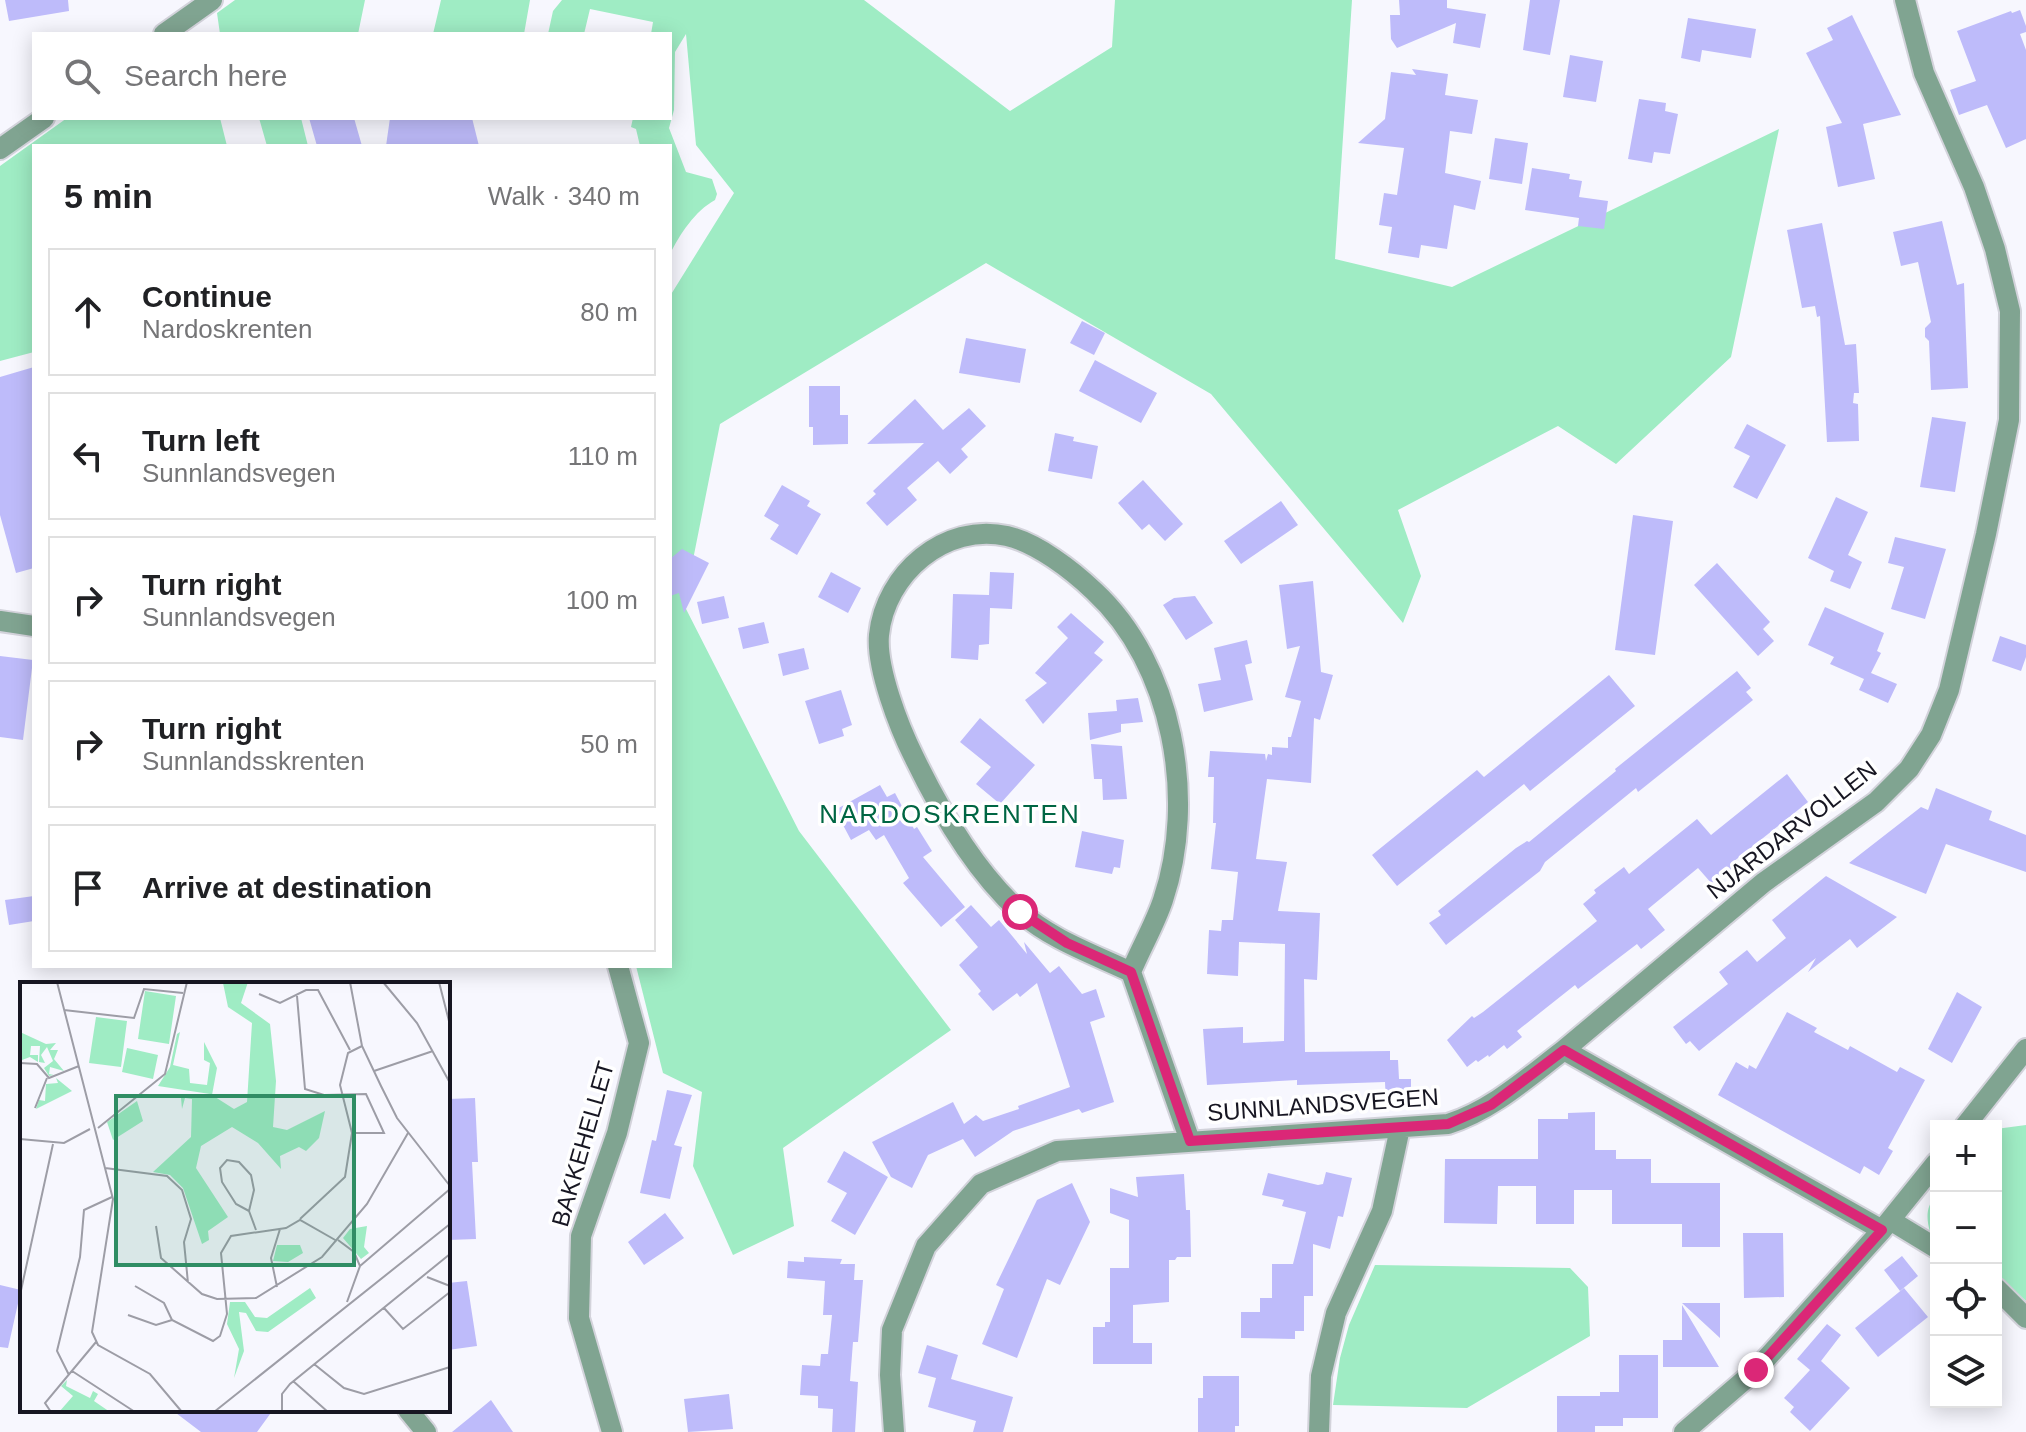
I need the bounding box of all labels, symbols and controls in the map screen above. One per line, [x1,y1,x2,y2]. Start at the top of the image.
search box [32,32,672,120]
icon: search [60,54,104,98]
text: Search here [124,59,287,92]
text: 5 min [64,177,153,215]
text: Walk · 340 m [488,181,640,211]
text: Continue [142,280,272,313]
icon: ahead [66,290,110,334]
text: 80 m [580,297,638,327]
text: Nardoskrenten [142,314,313,344]
text: Turn left [142,424,260,457]
icon: left [66,434,110,478]
text: 110 m [568,441,638,471]
text: Sunnlandsvegen [142,458,336,488]
text: Turn right [142,568,281,601]
icon: right [66,578,110,622]
text: 100 m [566,585,638,615]
text: Sunnlandsvegen [142,602,336,632]
text: Turn right [142,712,281,745]
icon: right [66,722,110,766]
text: 50 m [580,729,638,759]
text: Sunnlandsskrenten [142,746,365,776]
street label: NJARDARVOLLEN [1702,755,1882,904]
district label: NARDOSKRENTEN [819,799,1081,829]
icon: arrive [66,866,110,910]
text: Arrive at destination [142,871,432,904]
route start [1002,894,1038,930]
inset map [20,982,450,1412]
street label: BAKKEHELLET [546,1058,619,1230]
street label: SUNNLANDSVEGEN [1206,1083,1440,1126]
map controls [1930,1120,2002,1408]
button: + [1930,1120,2002,1192]
button: − [1930,1192,2002,1264]
button: locate [1930,1264,2002,1336]
button: layers [1930,1336,2002,1408]
route end [1738,1352,1774,1388]

